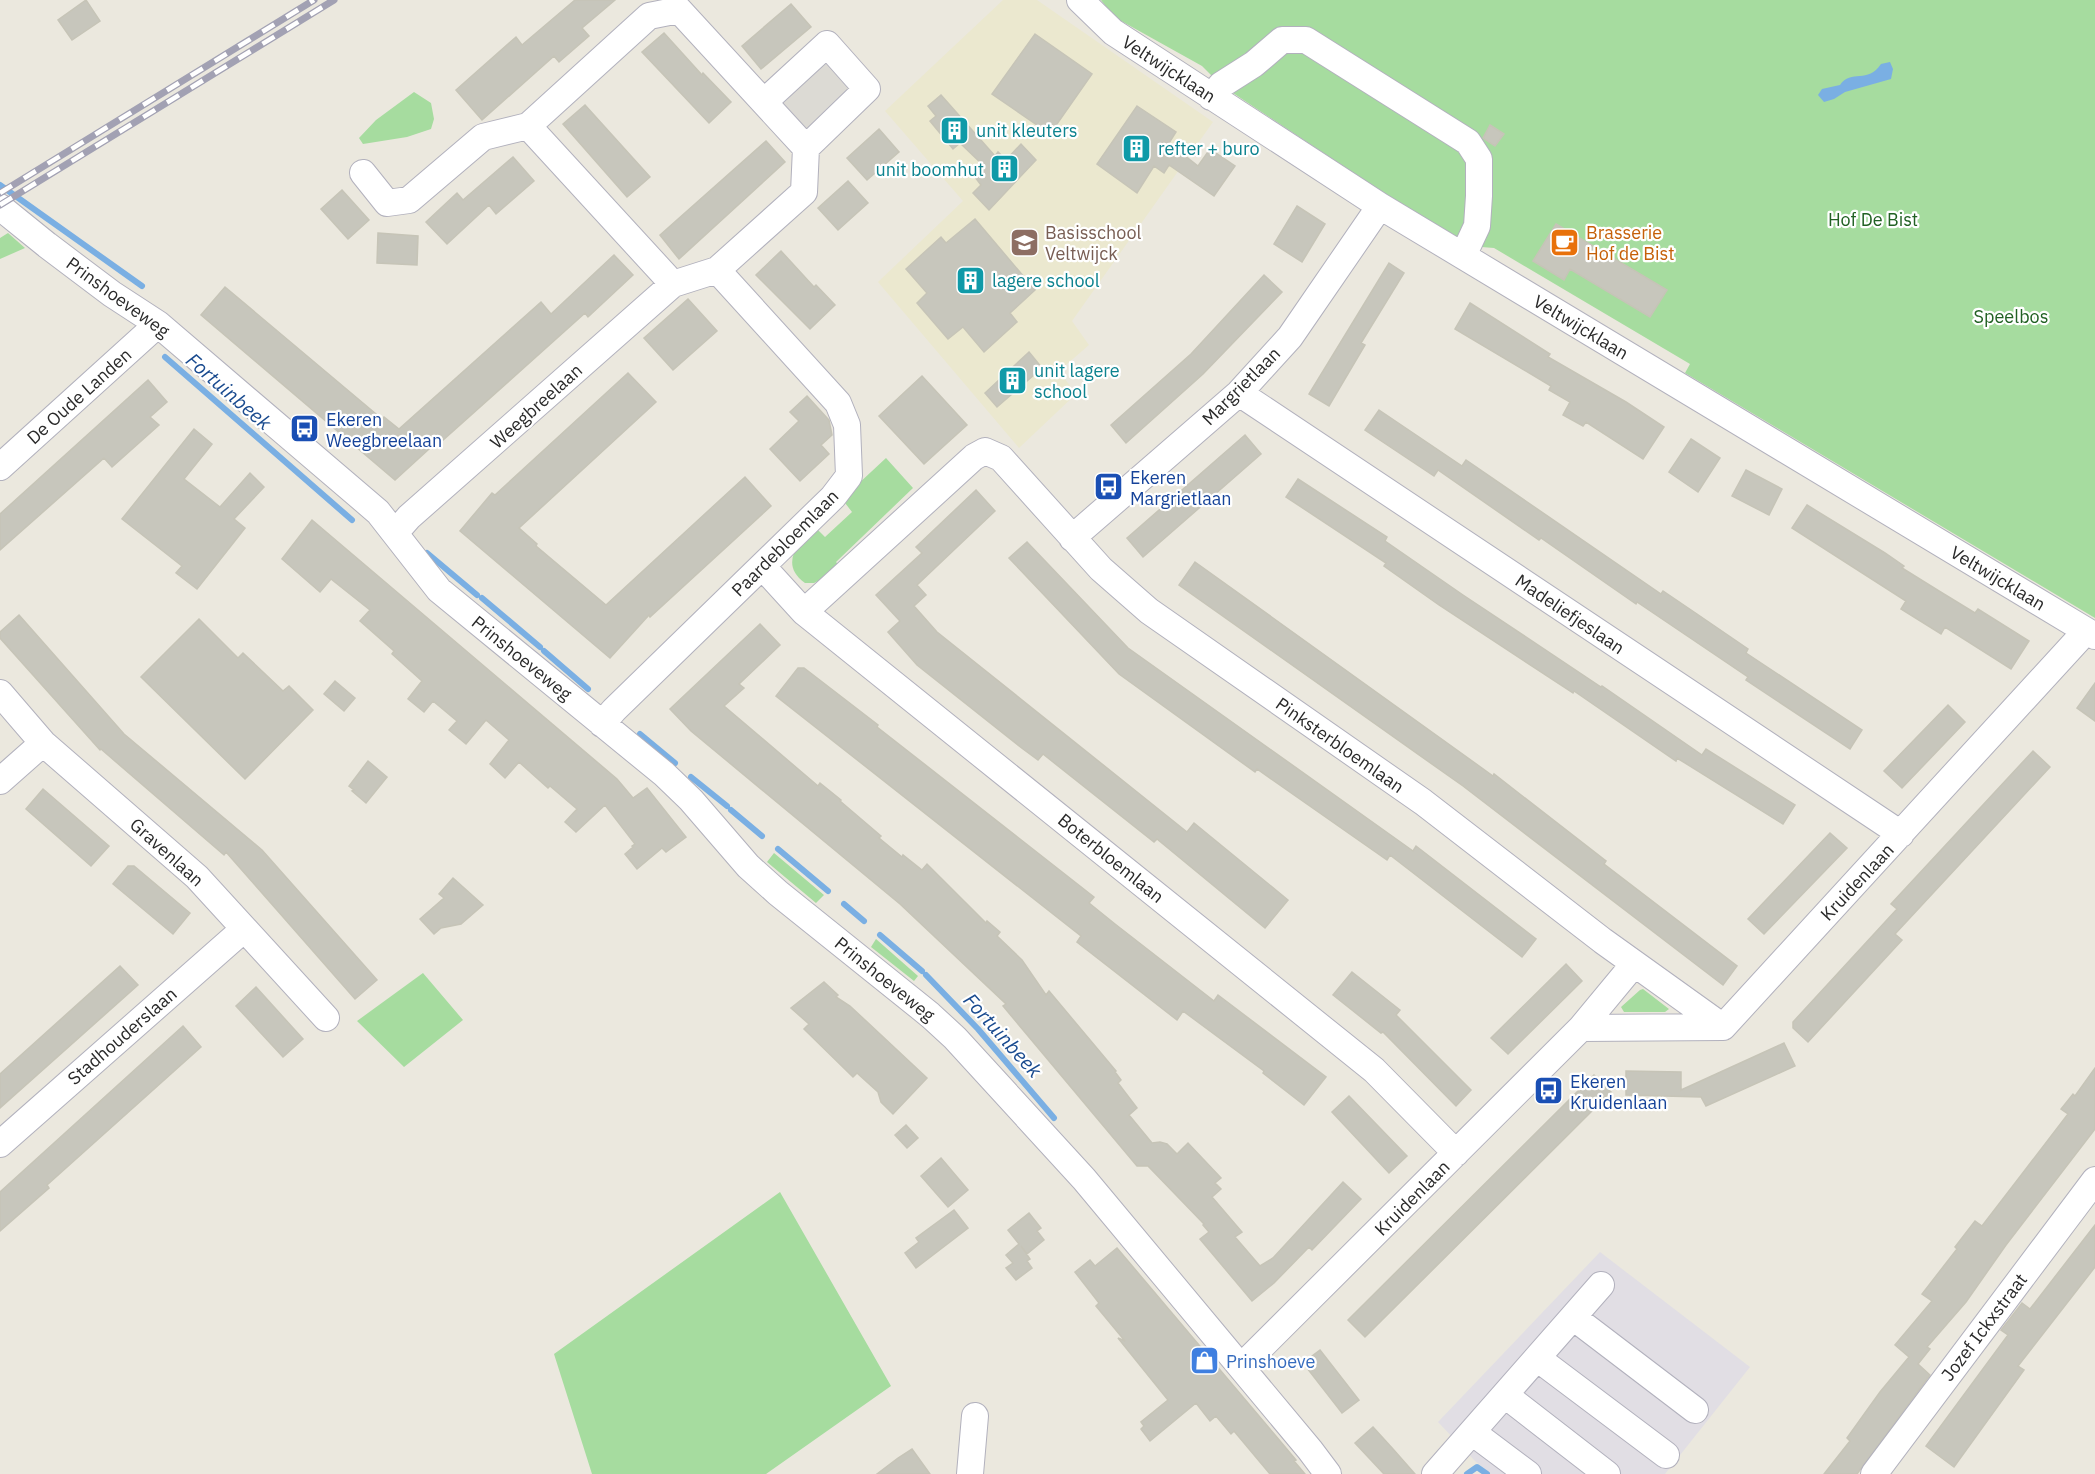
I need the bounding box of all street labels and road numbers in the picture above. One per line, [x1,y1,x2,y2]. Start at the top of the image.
street label: Veltwijcklaan [1118,30,1220,108]
street label: Prinshoeveweg [62,252,175,343]
street label: Veltwijcklaan [1529,290,1633,364]
street label: Margrietlaan [1197,342,1285,430]
street label: De Oude Landen [22,343,136,449]
street label: Weegbreelaan [485,359,587,453]
street label: Paardebloemlaan [727,485,843,601]
street label: Veltwijcklaan [1946,541,2050,615]
street label: Madeliefjeslaan [1511,569,1629,659]
street label: Prinshoeveweg [467,611,577,706]
street label: Pinksterbloemlaan [1271,692,1409,798]
street label: Boterbloemlaan [1053,808,1169,908]
street label: Gravenlaan [125,813,209,891]
street label: Kruidenlaan [1815,839,1899,925]
street label: Prinshoeveweg [830,932,940,1027]
street label: Stadhouderslaan [63,982,181,1090]
street label: Kruidenlaan [1369,1155,1455,1241]
street label: Jozef Ickxstraat [1936,1269,2032,1385]

